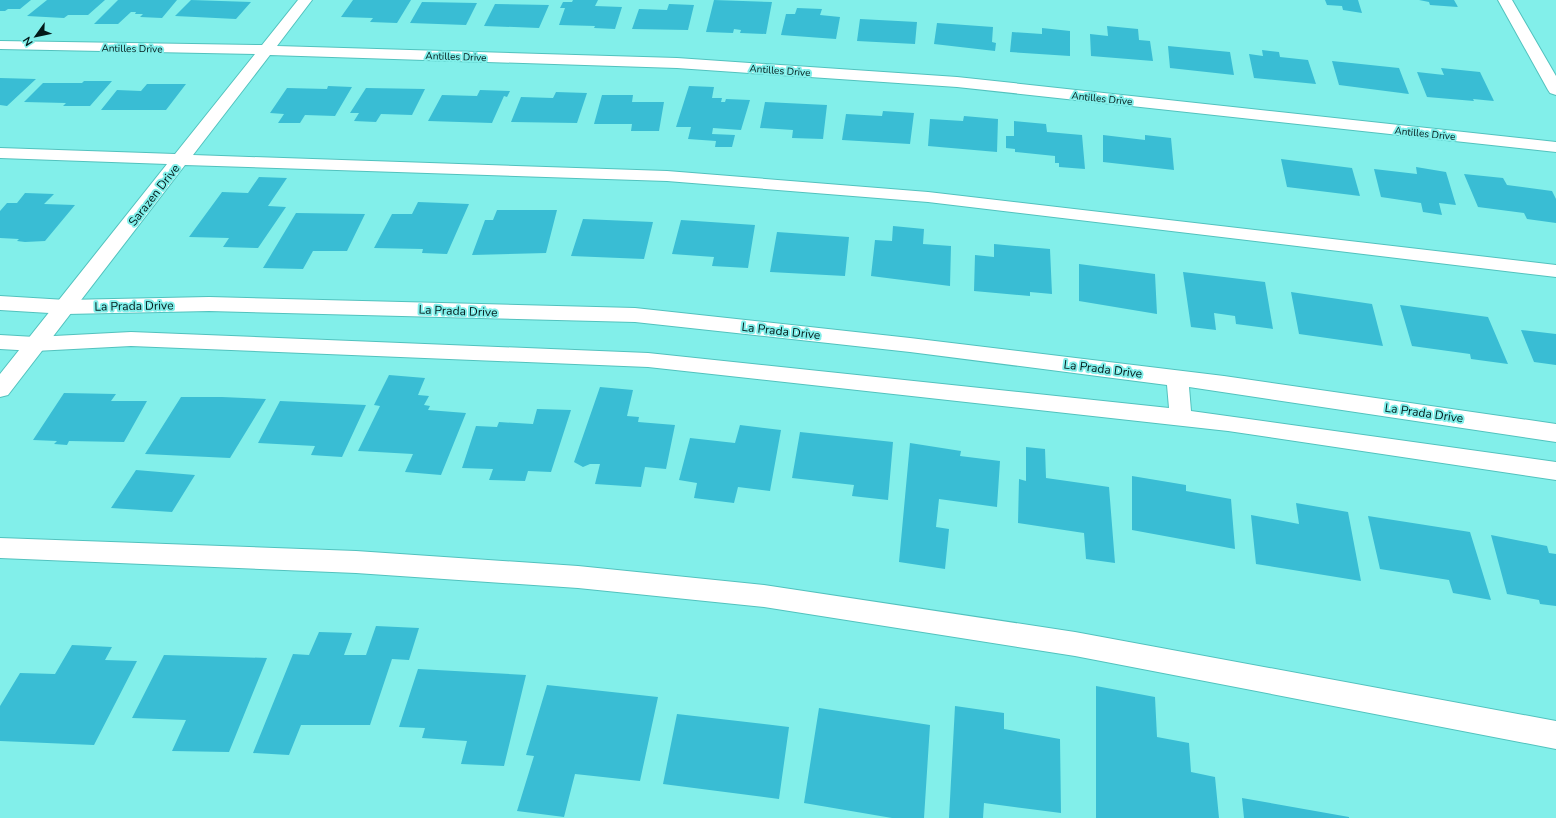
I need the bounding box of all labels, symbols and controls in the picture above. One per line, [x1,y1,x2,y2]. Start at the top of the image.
north arrow [16,16,56,56]
text: N [20,34,37,49]
street label: Antilles Drive [101,41,163,57]
street label: Antilles Drive [425,49,487,65]
street label: Antilles Drive [749,62,811,80]
street label: Antilles Drive [1071,89,1133,109]
street label: Antilles Drive [1394,124,1456,144]
street label: Sarazen Drive [125,161,183,229]
street label: La Prada Drive [94,297,174,315]
street label: La Prada Drive [418,302,498,320]
street label: La Prada Drive [741,319,821,343]
street label: La Prada Drive [1063,356,1143,382]
street label: La Prada Drive [1384,400,1464,426]

